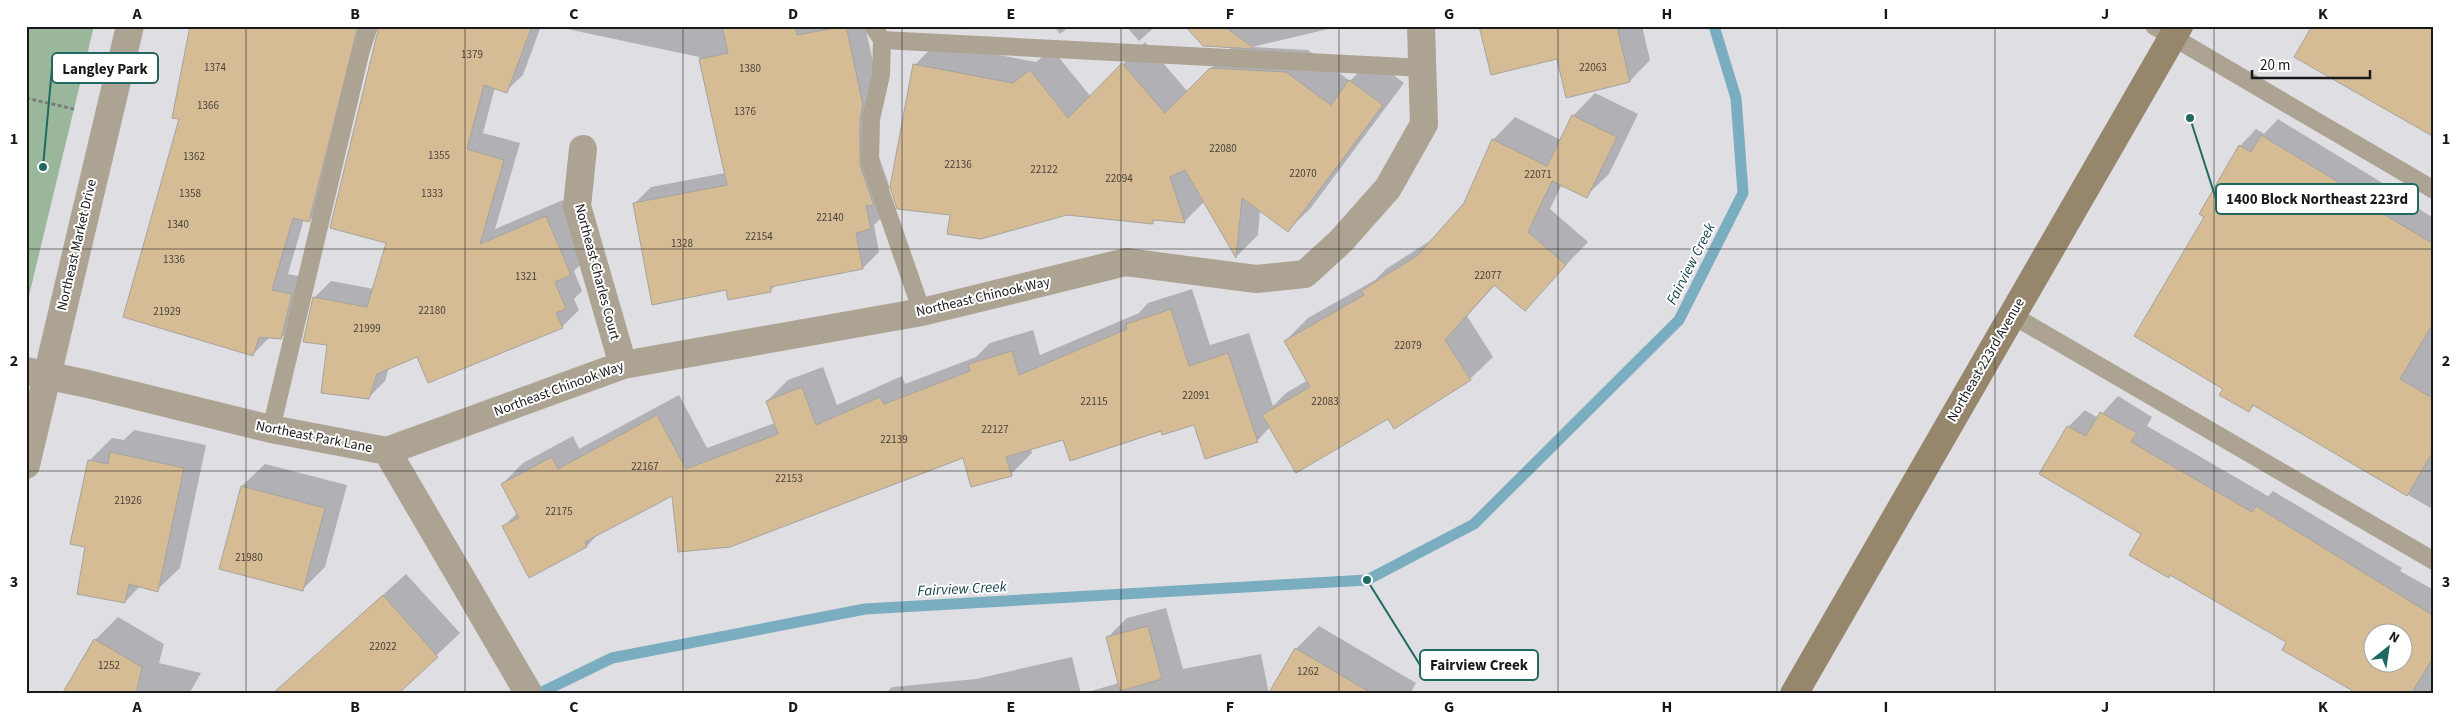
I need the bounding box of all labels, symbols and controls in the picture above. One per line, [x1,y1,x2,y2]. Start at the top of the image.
text: A [131,3,142,25]
text: B [350,3,360,25]
text: C [569,3,579,25]
text: D [788,3,798,25]
text: E [1007,3,1015,25]
text: F [1226,3,1234,25]
text: G [1444,3,1454,25]
text: H [1662,3,1672,25]
text: I [1884,3,1888,25]
text: J [2101,3,2109,25]
text: K [2318,3,2328,25]
house number: 1379 [461,47,483,62]
scale bar [2252,48,2370,80]
callout: Langley Park [52,53,158,83]
text: 20 m [2260,55,2290,76]
text: Langley Park [62,59,149,80]
house number: 1374 [204,60,226,75]
house number: 22063 [1579,60,1607,75]
house number: 1380 [739,61,761,76]
house number: 1366 [197,98,219,113]
house number: 1376 [734,104,756,119]
text: 1 [10,128,18,150]
text: 1 [2442,128,2450,150]
house number: 22080 [1209,141,1237,156]
house number: 1355 [428,148,450,163]
house number: 1362 [183,149,205,164]
house number: 22136 [944,157,972,172]
house number: 22122 [1030,162,1058,177]
house number: 22070 [1289,166,1317,181]
house number: 22071 [1524,167,1552,182]
house number: 22094 [1105,171,1133,186]
street label: Northeast Market Drive [52,177,102,313]
callout: 1400 Block Northeast 223rd [2216,184,2418,214]
house number: 1358 [179,186,201,201]
house number: 1333 [421,186,443,201]
text: 1400 Block Northeast 223rd [2226,189,2408,210]
street label: Northeast Charles Court [569,202,625,343]
house number: 22140 [816,210,844,225]
house number: 1340 [167,217,189,232]
water label: Fairview Creek [1661,219,1721,309]
house number: 22154 [745,229,773,244]
house number: 1328 [671,236,693,251]
house number: 1336 [163,252,185,267]
house number: 22077 [1474,268,1502,283]
house number: 1321 [515,269,537,284]
street label: Northeast Chinook Way [914,272,1052,322]
street label: Northeast 223rd Avenue [1942,294,2030,426]
house number: 22180 [418,303,446,318]
house number: 21929 [153,304,181,319]
house number: 21999 [353,321,381,336]
house number: 22079 [1394,338,1422,353]
text: 2 [10,350,18,372]
text: 2 [2442,350,2450,372]
street label: Northeast Chinook Way [491,356,627,422]
house number: 22091 [1182,388,1210,403]
house number: 22115 [1080,394,1108,409]
house number: 22083 [1311,394,1339,409]
street label: Northeast Park Lane [254,416,374,458]
house number: 22127 [981,422,1009,437]
house number: 22139 [880,432,908,447]
house number: 22167 [631,459,659,474]
house number: 22153 [775,471,803,486]
house number: 21926 [114,493,142,508]
house number: 22175 [545,504,573,519]
house number: 21980 [235,550,263,565]
text: 3 [10,571,18,593]
text: 3 [2442,571,2450,593]
water label: Fairview Creek [917,576,1008,602]
north arrow [2362,622,2412,672]
text: N [2385,627,2403,649]
house number: 22022 [369,639,397,654]
callout: Fairview Creek [1420,650,1538,680]
text: Fairview Creek [1430,655,1529,676]
house number: 1252 [98,658,120,673]
house number: 1262 [1297,664,1319,679]
text: A [131,696,142,718]
text: B [350,696,360,718]
text: C [569,696,579,718]
text: D [788,696,798,718]
text: E [1007,696,1015,718]
text: F [1226,696,1234,718]
text: G [1444,696,1454,718]
text: H [1662,696,1672,718]
text: I [1884,696,1888,718]
text: J [2101,696,2109,718]
text: K [2318,696,2328,718]

